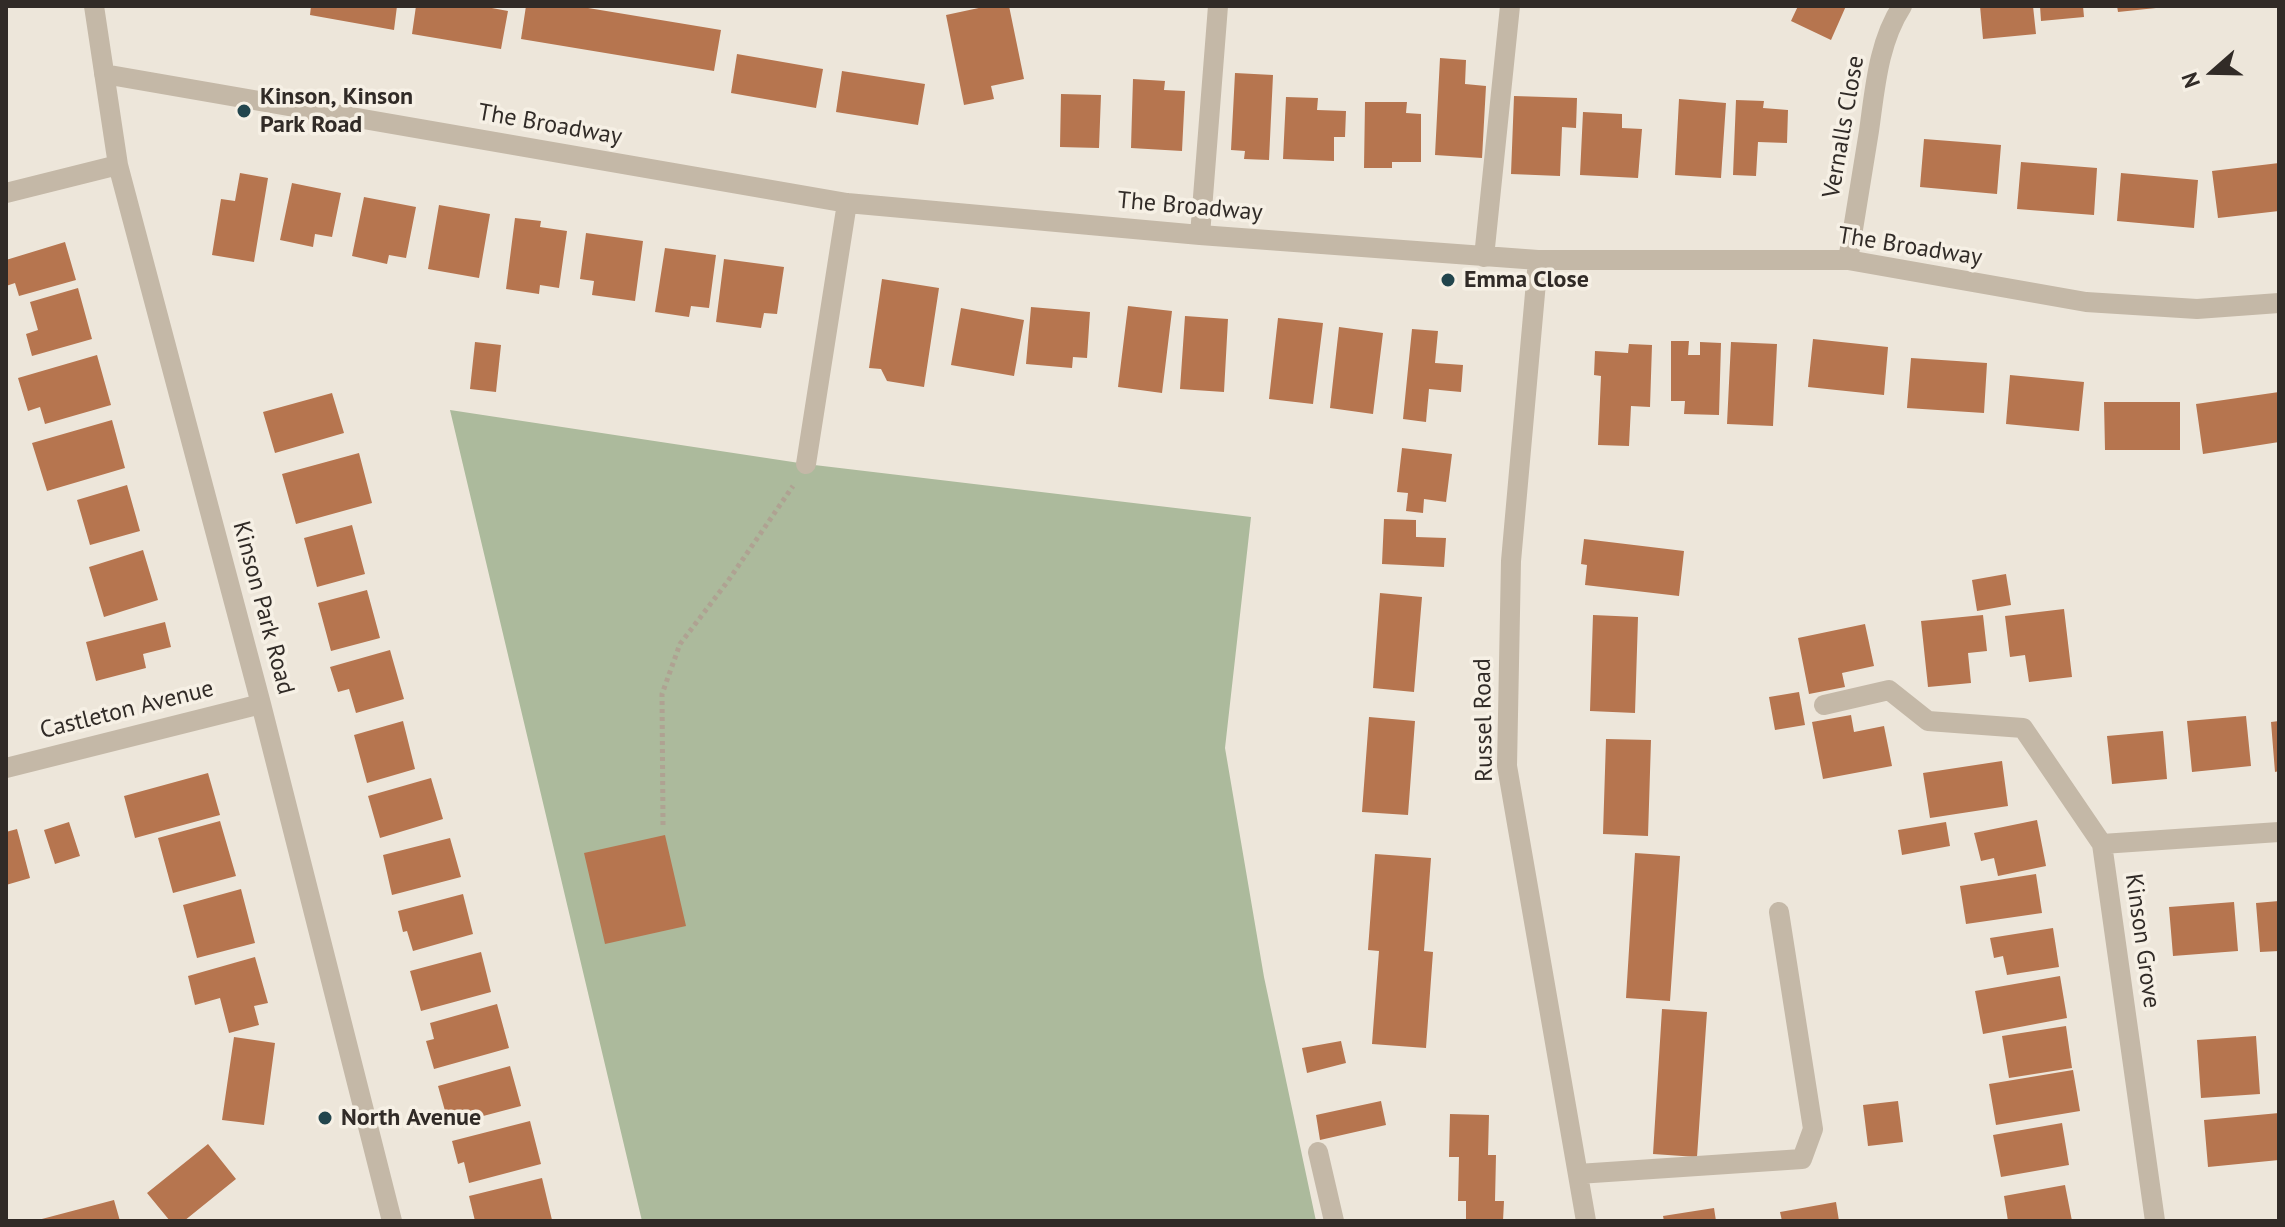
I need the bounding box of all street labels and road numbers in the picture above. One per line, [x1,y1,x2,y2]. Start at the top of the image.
street label: Vernalls Close [1817,54,1871,200]
street label: The Broadway [476,98,624,152]
street label: The Broadway [1116,186,1264,228]
street label: The Broadway [1836,221,1984,273]
street label: Kinson Park Road [226,518,300,698]
street label: Russel Road [1469,658,1499,782]
street label: Castleton Avenue [37,675,217,745]
street label: Kinson Grove [2118,872,2166,1010]

